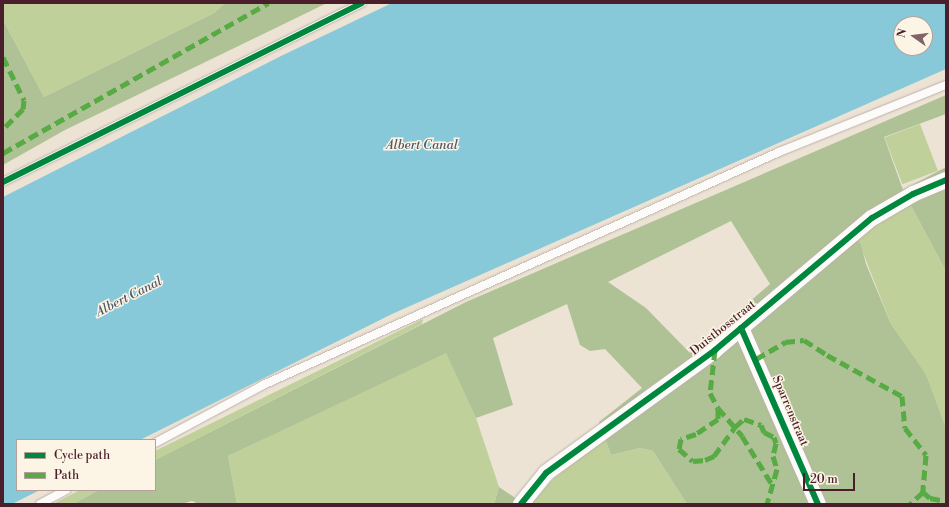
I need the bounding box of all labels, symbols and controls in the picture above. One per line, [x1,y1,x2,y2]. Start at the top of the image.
north arrow [893,16,933,56]
text: N [894,27,910,39]
water label: Albert Canal [386,137,458,153]
water label: Albert Canal [93,274,165,320]
street label: Duistbosstraat [687,297,759,359]
street label: Sparrenstraat [769,374,811,448]
legend [16,439,156,491]
text: Cycle path [54,448,110,463]
scale bar [805,465,857,491]
text: Path [54,468,79,483]
text: 20 m [810,472,838,487]

